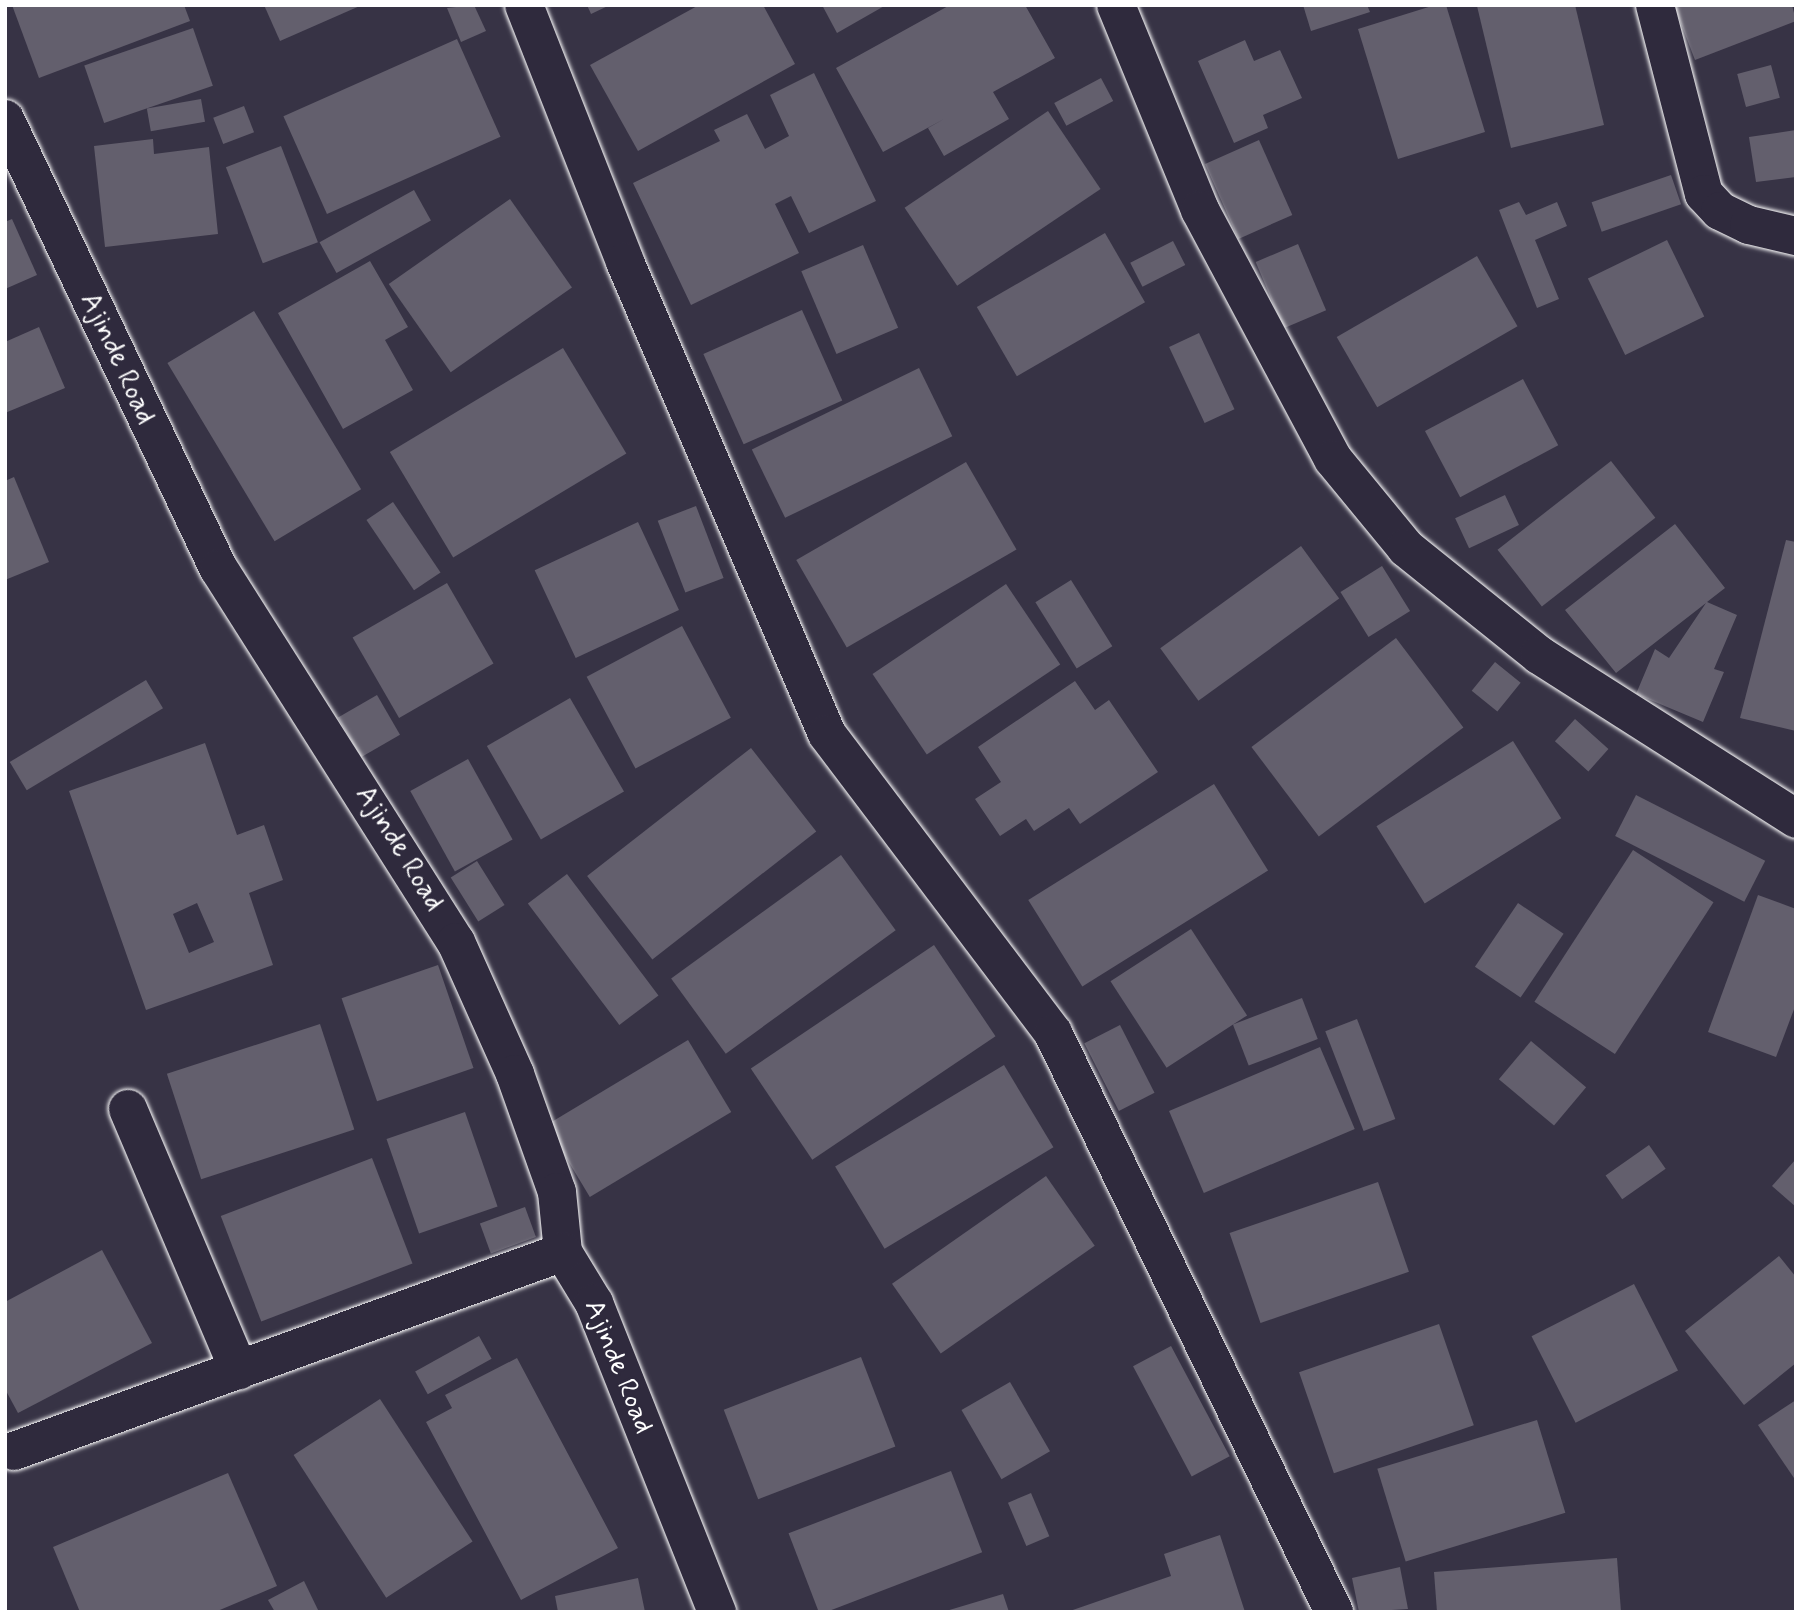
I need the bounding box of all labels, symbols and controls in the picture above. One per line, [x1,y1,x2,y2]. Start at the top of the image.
street label: Ajinde Road [72,288,162,430]
street label: Ajinde Road [347,780,451,918]
street label: Ajinde Road [576,1295,660,1439]

